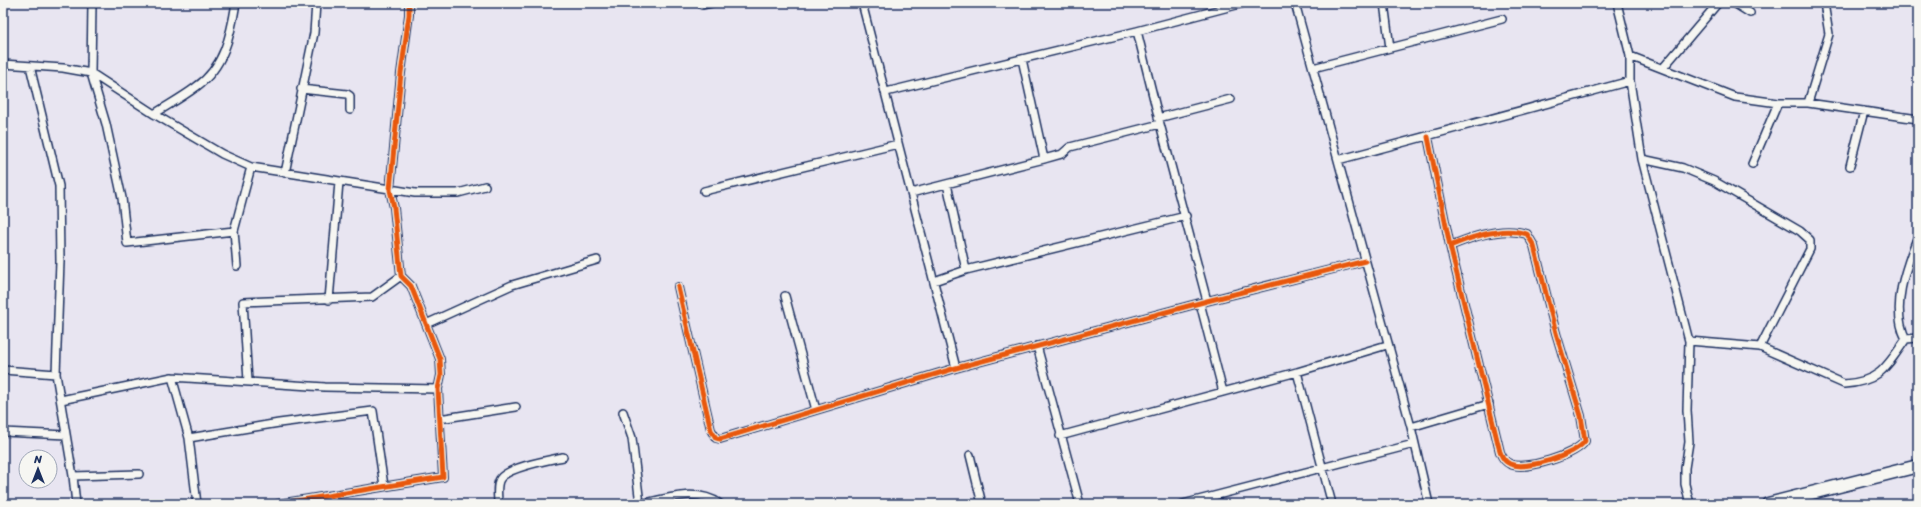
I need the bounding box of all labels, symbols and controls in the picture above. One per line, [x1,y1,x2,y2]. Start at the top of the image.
north arrow [18,449,58,489]
text: N [33,450,42,469]

